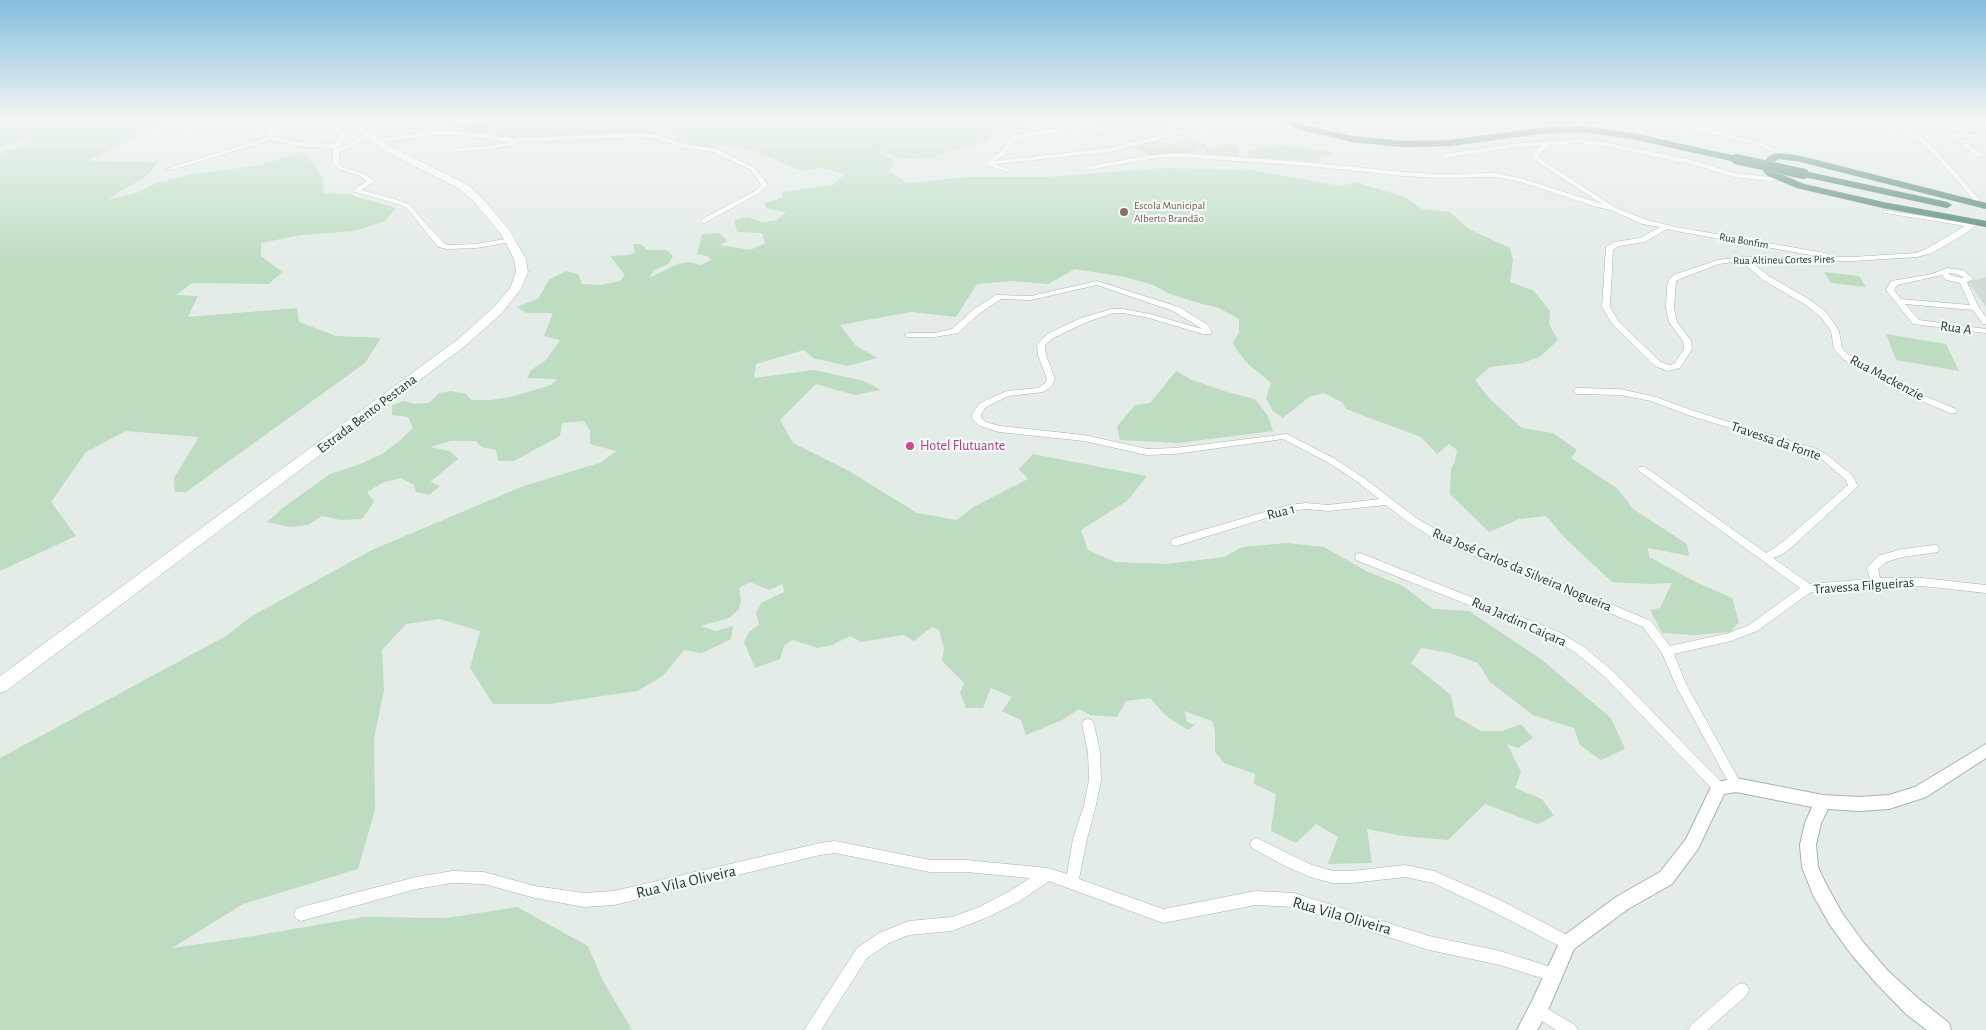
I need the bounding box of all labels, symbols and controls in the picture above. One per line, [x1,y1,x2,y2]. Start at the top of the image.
place label: Escola Municipal Alberto Brandão [1134,199,1205,225]
marker: Escola Municipal Alberto Brandão [1118,206,1130,218]
street label: Rua Bonfim [1718,230,1770,252]
street label: Rua Altineu Cortes Pires [1733,253,1835,267]
street label: Rua A [1939,317,1973,339]
street label: Rua Mackenzie [1847,351,1927,405]
street label: Estrada Bento Pestana [314,371,420,457]
street label: Travessa da Fonte [1729,418,1823,464]
place label: Hotel Flutuante [920,438,1005,454]
marker: Hotel Flutuante [904,440,916,452]
street label: Rua 1 [1265,500,1297,524]
street label: Rua José Carlos da Silveira Nogueira [1430,525,1614,615]
street label: Travessa Filgueiras [1813,574,1915,598]
street label: Rua Jardim Caiçara [1469,594,1569,650]
street label: Rua Vila Oliveira [634,861,738,903]
street label: Rua Vila Oliveira [1290,893,1394,939]

